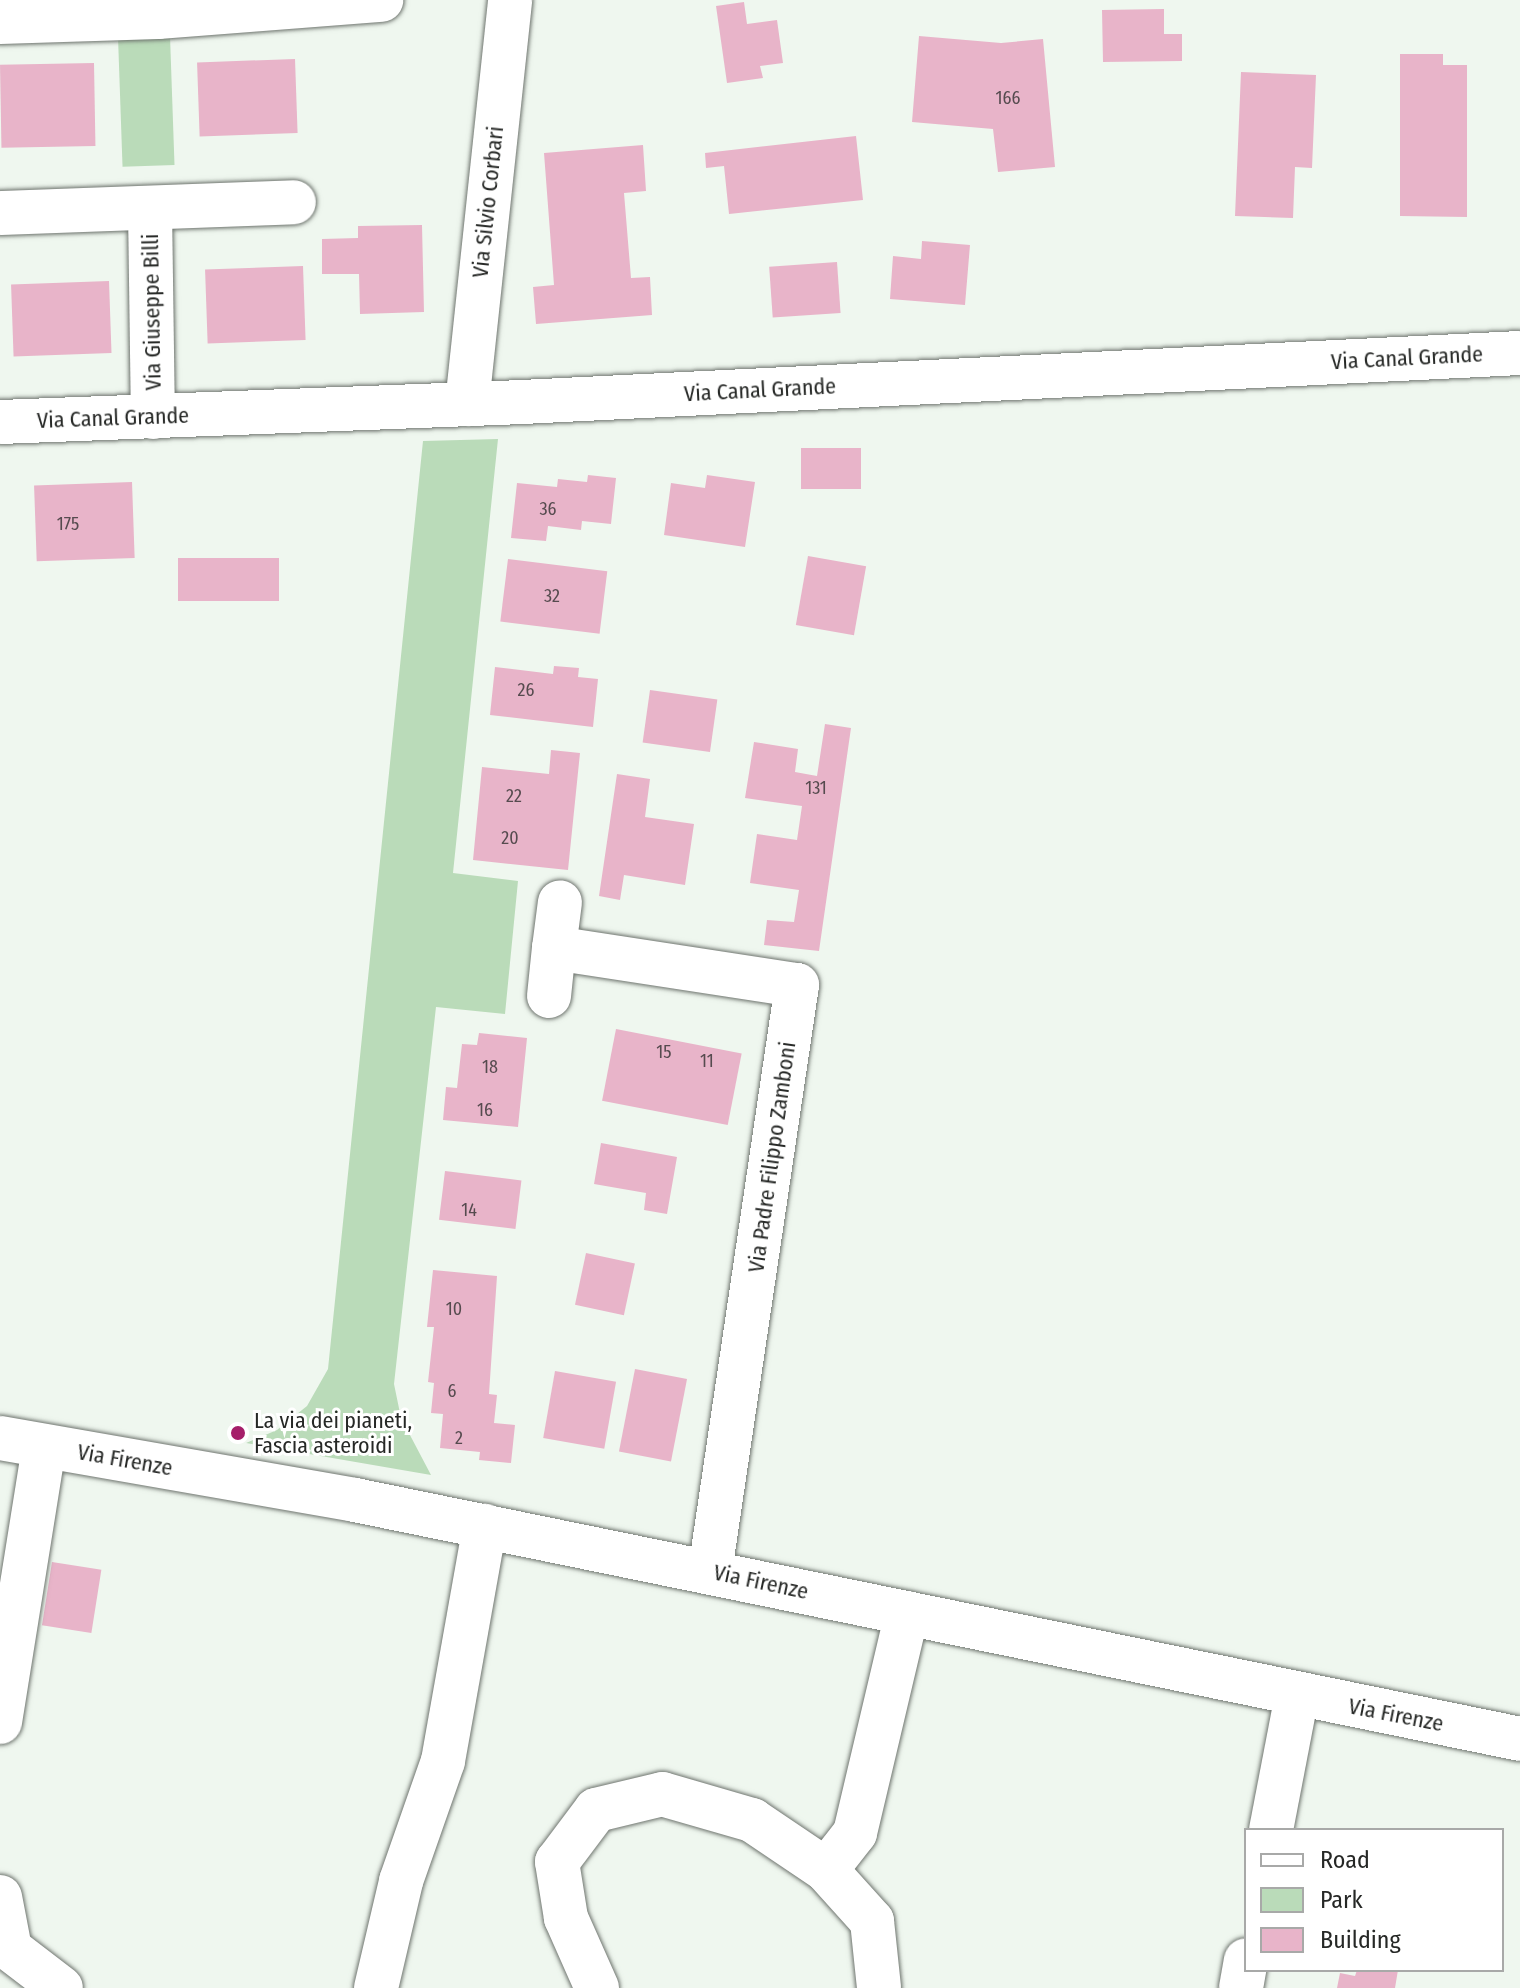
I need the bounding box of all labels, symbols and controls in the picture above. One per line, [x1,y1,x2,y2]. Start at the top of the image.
house number: 166 [996,87,1020,109]
street label: Via Silvio Corbari [467,125,509,279]
street label: Via Giuseppe Billi [137,233,167,391]
street label: Via Canal Grande [1330,341,1484,375]
street label: Via Canal Grande [683,373,837,407]
street label: Via Canal Grande [36,402,190,434]
house number: 36 [539,498,557,520]
house number: 175 [57,513,79,535]
house number: 32 [544,585,560,607]
house number: 26 [518,679,534,701]
house number: 131 [805,777,827,799]
house number: 22 [506,785,522,807]
house number: 20 [501,827,519,849]
street label: Via Padre Filippo Zamboni [743,1040,801,1274]
house number: 15 [656,1041,672,1063]
house number: 11 [700,1050,714,1072]
house number: 18 [482,1056,498,1078]
house number: 16 [477,1099,493,1121]
house number: 14 [461,1199,477,1221]
house number: 10 [446,1298,462,1320]
house number: 6 [448,1380,456,1402]
place label: La via dei pianeti, Fascia asteroidi [254,1407,412,1458]
marker: La via dei pianeti, Fascia asteroidi [229,1424,247,1442]
house number: 2 [455,1427,463,1449]
street label: Via Firenze [75,1439,175,1481]
street label: Via Firenze [711,1559,811,1605]
street label: Via Firenze [1346,1693,1446,1737]
legend [1244,1828,1504,1972]
text: Road [1320,1846,1370,1874]
text: Park [1320,1886,1363,1914]
text: Building [1320,1926,1401,1954]

